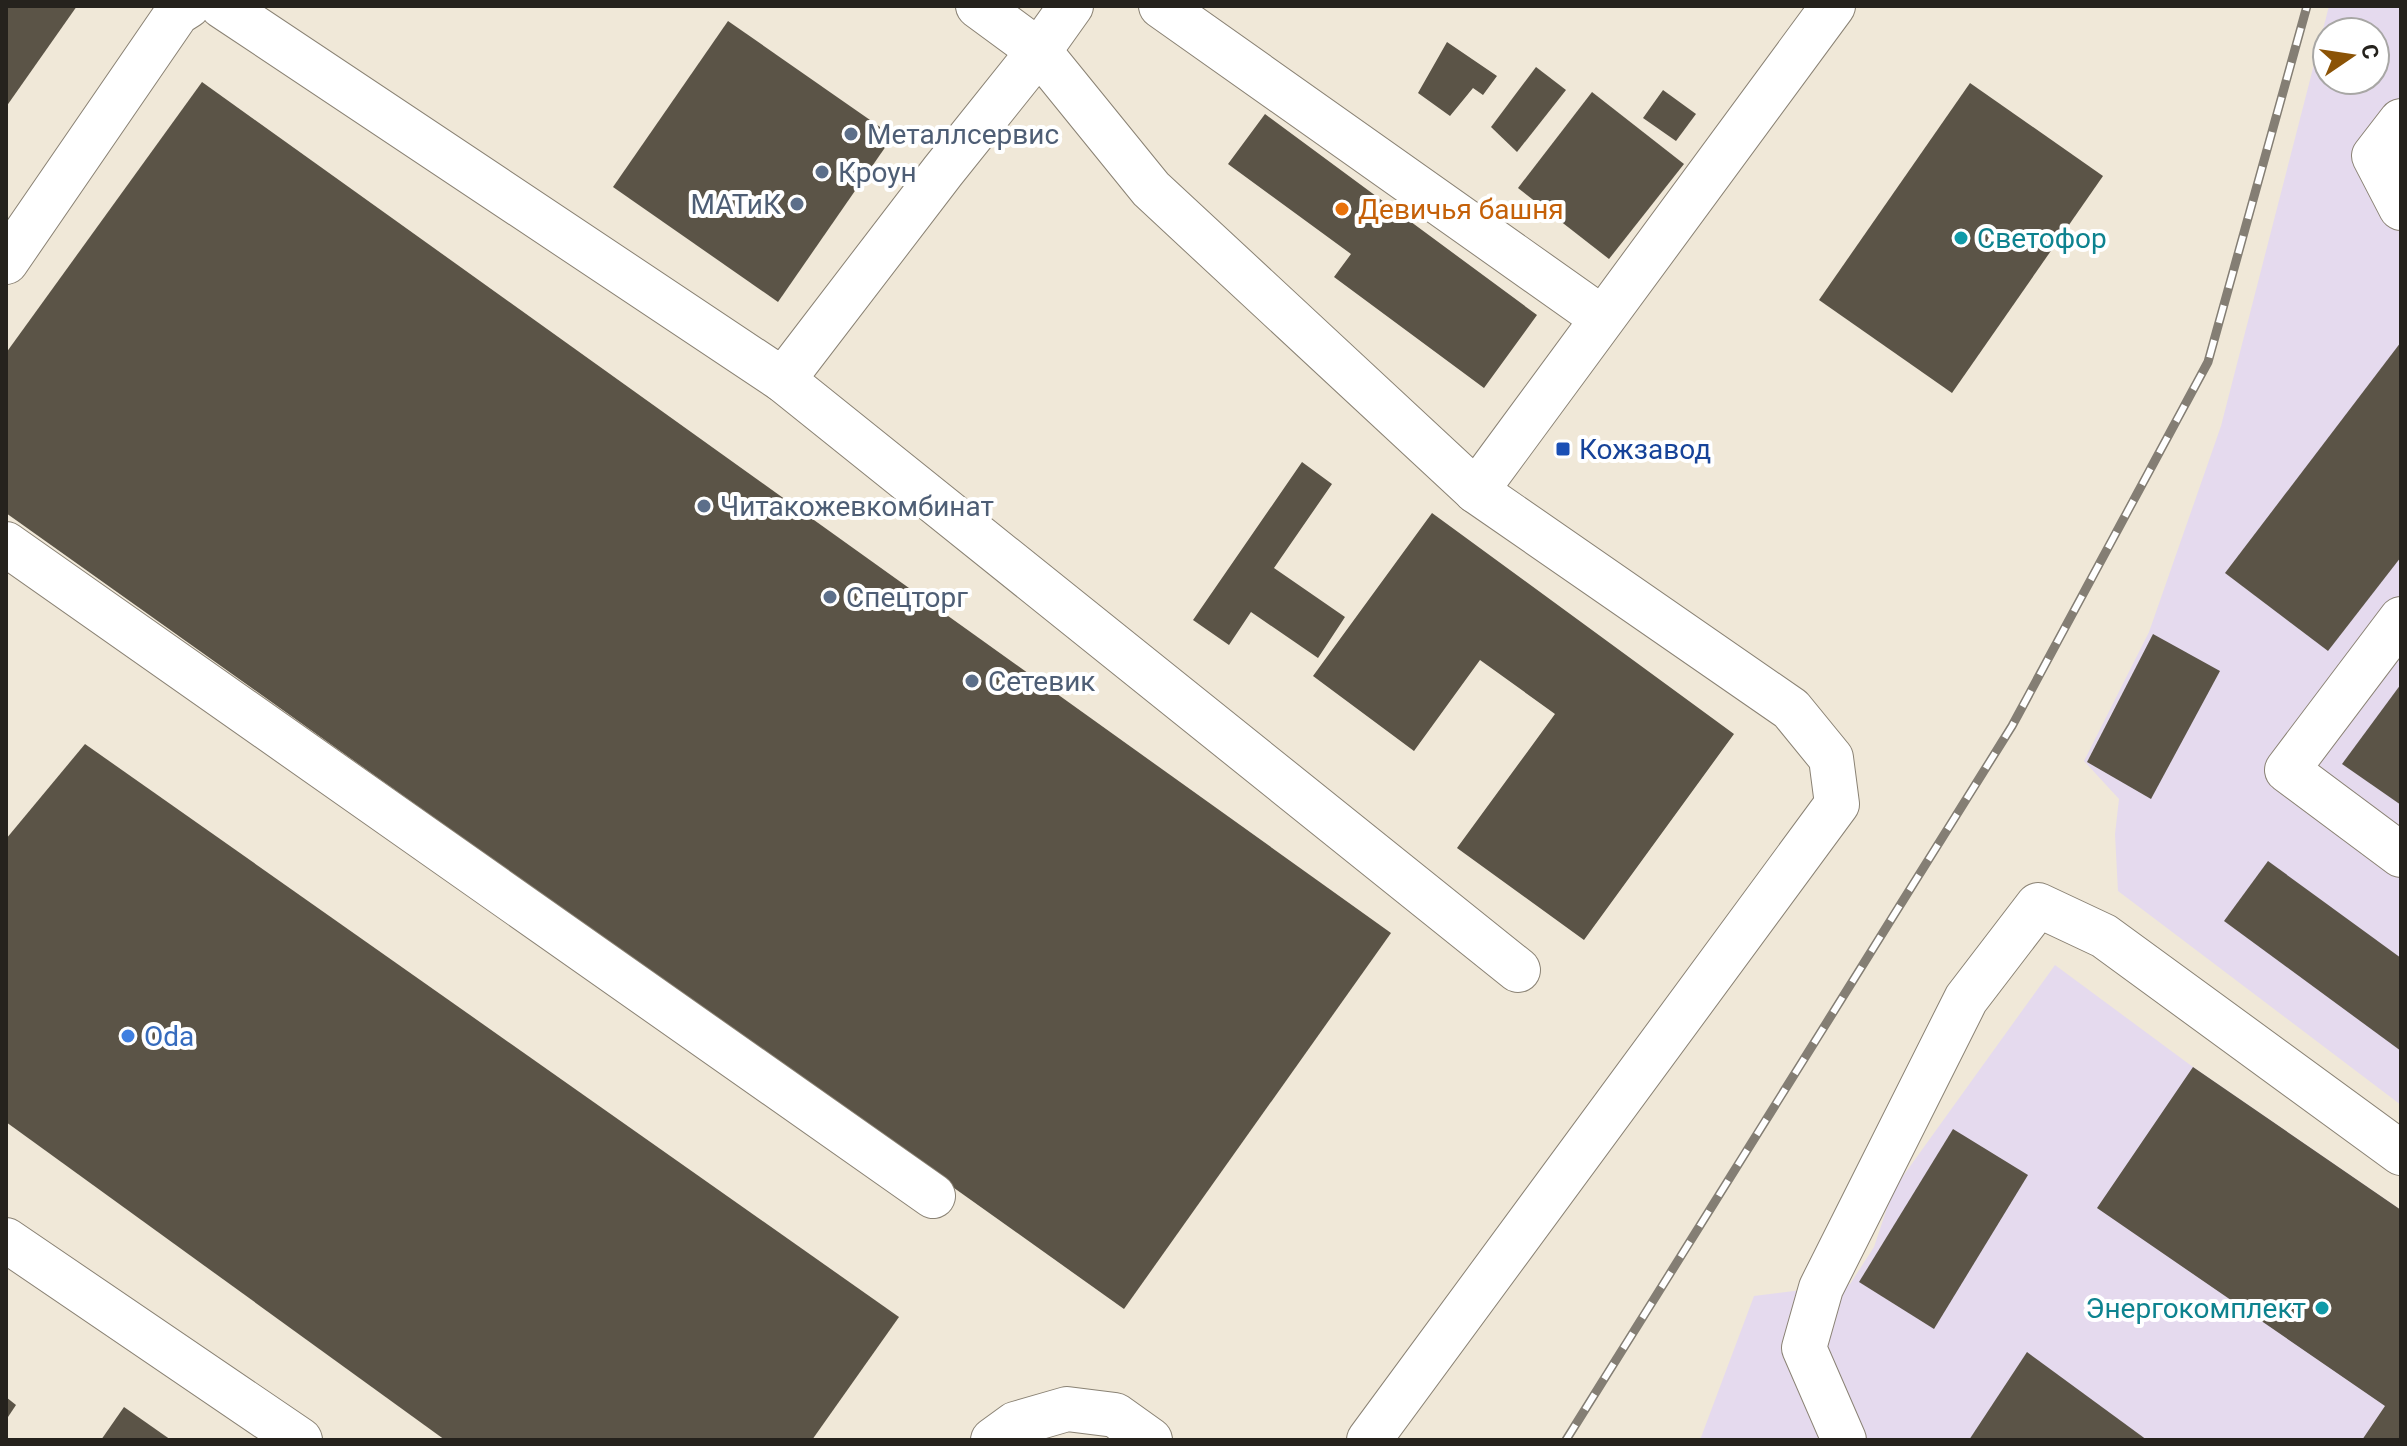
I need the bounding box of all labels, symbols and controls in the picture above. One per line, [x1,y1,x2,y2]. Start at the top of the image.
north arrow [2311,16,2391,96]
text: С [2356,42,2384,61]
place label: Металлсервис [867,118,1059,151]
marker: Металлсервис [842,125,860,143]
place label: Кроун [838,156,917,189]
marker: Кроун [813,163,831,181]
place label: МАТиК [690,188,781,221]
place label: Девичья башня [1358,193,1564,226]
marker: МАТиК [788,195,806,213]
marker: Девичья башня [1333,200,1351,218]
place label: Светофор [1977,222,2107,255]
marker: Светофор [1952,229,1970,247]
place label: Кожзавод [1579,433,1711,466]
marker: Кожзавод [1554,440,1572,458]
place label: Читакожевкомбинат [720,490,994,523]
marker: Читакожевкомбинат [695,497,713,515]
place label: Спецторг [846,581,968,614]
marker: Спецторг [821,588,839,606]
place label: Сетевик [988,665,1095,698]
marker: Сетевик [963,672,981,690]
place label: Oda [144,1020,194,1053]
marker: Oda [119,1027,137,1045]
place label: Энергокомплект [2086,1292,2306,1325]
marker: Энергокомплект [2313,1299,2331,1317]

